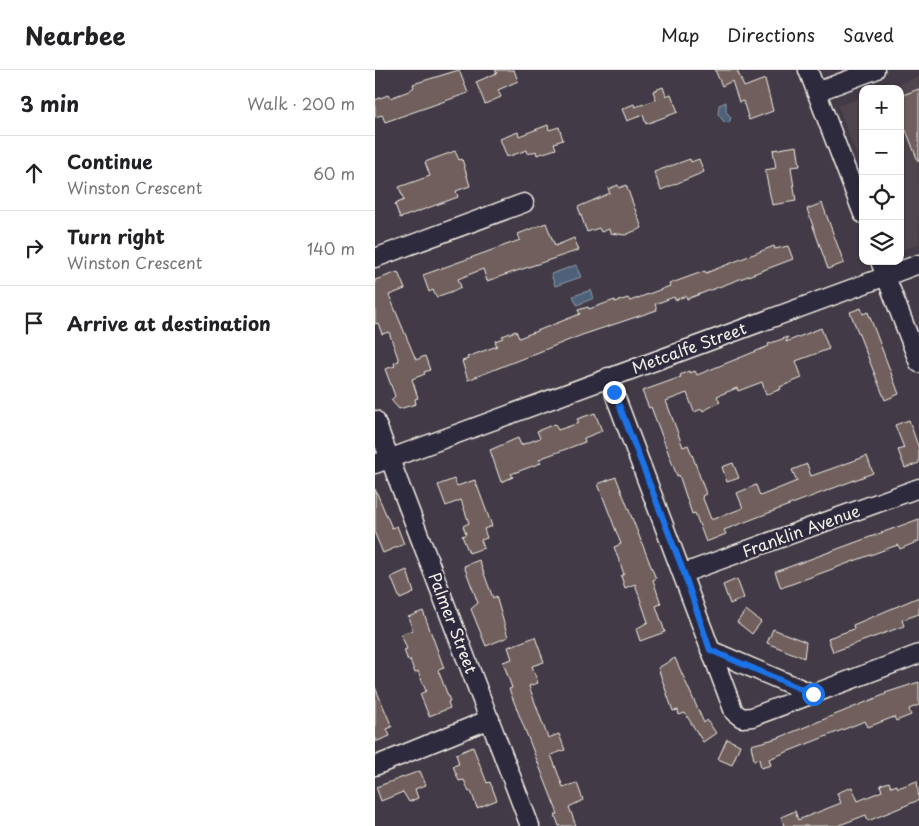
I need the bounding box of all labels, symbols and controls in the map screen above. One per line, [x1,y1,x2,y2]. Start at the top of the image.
text: Nearbee [25,17,126,53]
text: Map [661,21,699,48]
text: Directions [727,21,815,48]
text: Saved [843,21,894,48]
map controls [859,85,904,265]
button: + [859,85,904,130]
text: 3 min [20,87,79,119]
text: Walk · 200 m [247,91,355,115]
button: − [859,130,904,175]
text: Continue [67,147,153,175]
icon: ahead [20,159,48,187]
text: 60 m [313,161,355,185]
text: Winston Crescent [67,175,202,199]
button: locate [859,175,904,220]
button: layers [859,220,904,265]
text: Turn right [67,222,165,250]
icon: right [20,234,48,262]
text: 140 m [307,236,355,260]
text: Winston Crescent [67,250,202,274]
icon: arrive [20,309,48,337]
text: Arrive at destination [67,309,271,337]
street label: Metcalfe Street [628,315,750,379]
route end [603,381,626,404]
street label: Franklin Avenue [738,498,863,562]
street label: Palmer Street [424,569,484,677]
route start [802,683,825,706]

